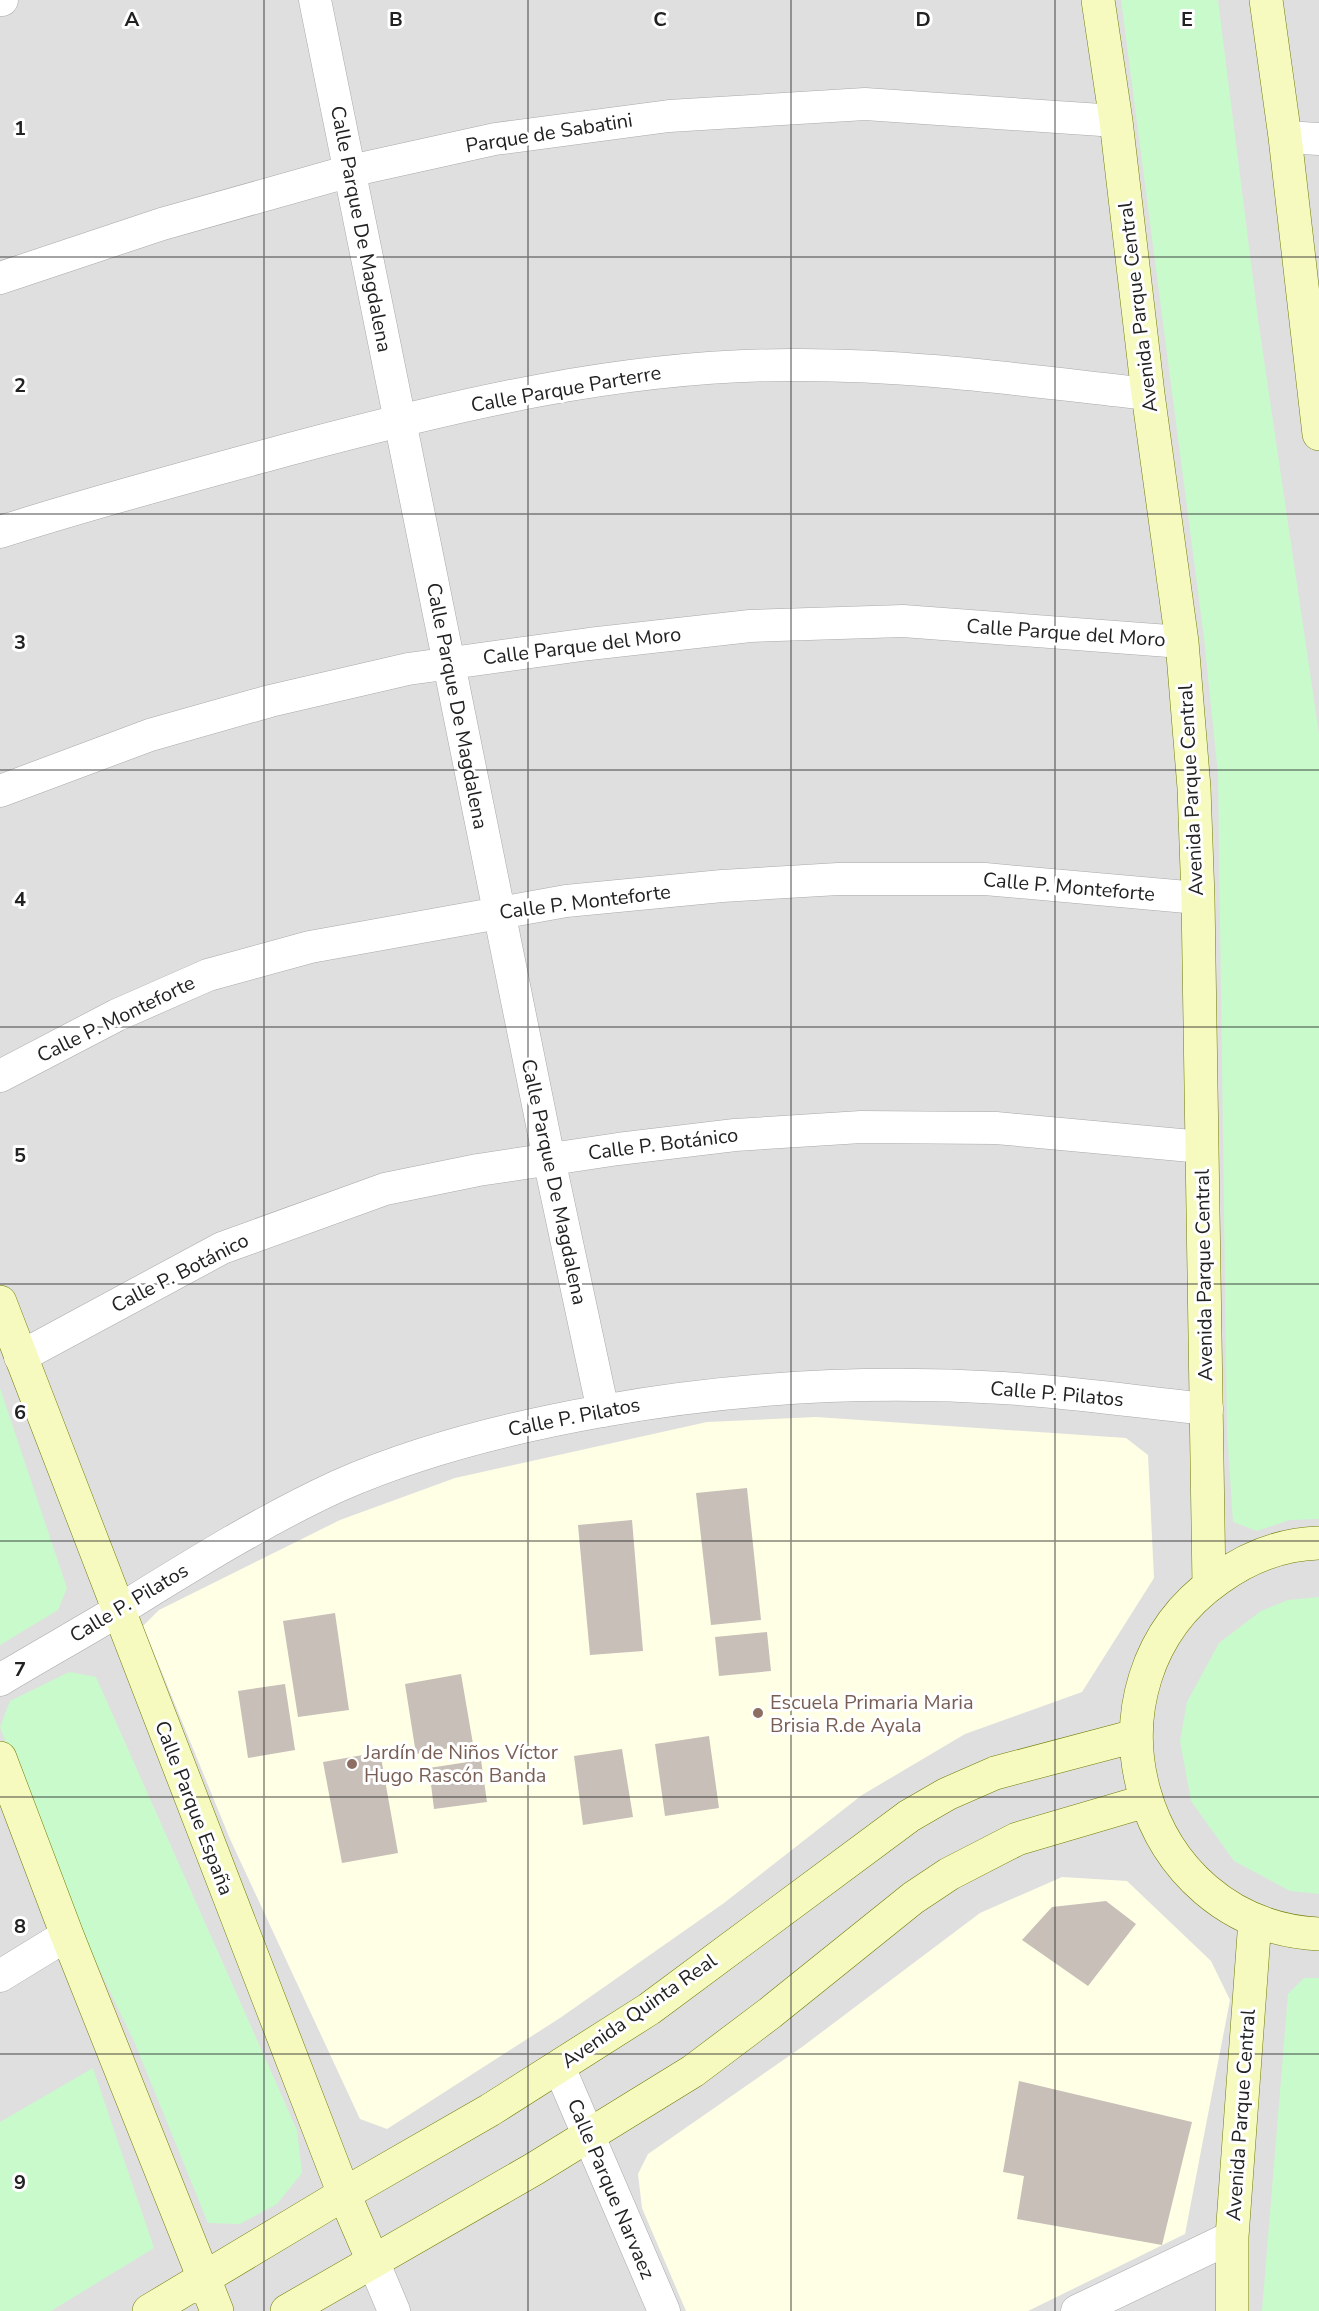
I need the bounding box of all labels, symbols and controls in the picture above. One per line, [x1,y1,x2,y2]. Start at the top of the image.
text: A [125,6,140,33]
text: B [389,6,403,33]
text: C [653,6,667,33]
text: D [915,6,931,33]
text: E [1181,6,1193,33]
street label: Calle Parque De Magdalena [324,103,398,355]
street label: Parque de Sabatini [464,106,634,160]
text: 1 [14,115,26,142]
street label: Avenida Parque Central [1112,200,1164,414]
street label: Calle Parque Parterre [469,359,663,419]
text: 2 [14,372,26,399]
street label: Calle Parque De Magdalena [420,580,494,832]
street label: Calle Parque del Moro [966,613,1166,653]
street label: Calle Parque del Moro [481,620,683,672]
text: 3 [14,629,26,656]
street label: Avenida Parque Central [1172,683,1210,897]
street label: Calle P. Monteforte [982,866,1156,908]
street label: Calle P. Monteforte [498,878,672,926]
text: 4 [14,886,26,913]
street label: Calle P. Monteforte [33,969,199,1069]
street label: Calle Parque De Magdalena [515,1057,593,1307]
street label: Calle P. Botánico [586,1121,740,1167]
text: 5 [14,1142,26,1169]
street label: Avenida Parque Central [1189,1169,1219,1381]
street label: Calle P. Botánico [107,1227,253,1319]
street label: Calle P. Pilatos [989,1375,1125,1413]
street label: Calle P. Pilatos [506,1391,642,1443]
text: 6 [14,1399,26,1426]
street label: Calle P. Pilatos [65,1557,193,1649]
text: 7 [14,1656,26,1683]
place label: Escuela Primaria Maria Brisia R.de Ayala [770,1689,974,1739]
marker: Escuela Primaria Maria Brisia R.de Ayala [751,1706,765,1720]
street label: Calle Parque España [148,1717,240,1899]
place label: Jardín de Niños Víctor Hugo Rascón Banda [363,1739,558,1789]
marker: Jardín de Niños Víctor Hugo Rascón Banda [345,1757,359,1771]
text: 8 [14,1913,26,1940]
street label: Avenida Quinta Real [556,1947,722,2075]
street label: Avenida Parque Central [1220,2008,1262,2222]
street label: Calle Parque Narvaez [561,2095,661,2283]
text: 9 [14,2169,26,2196]

